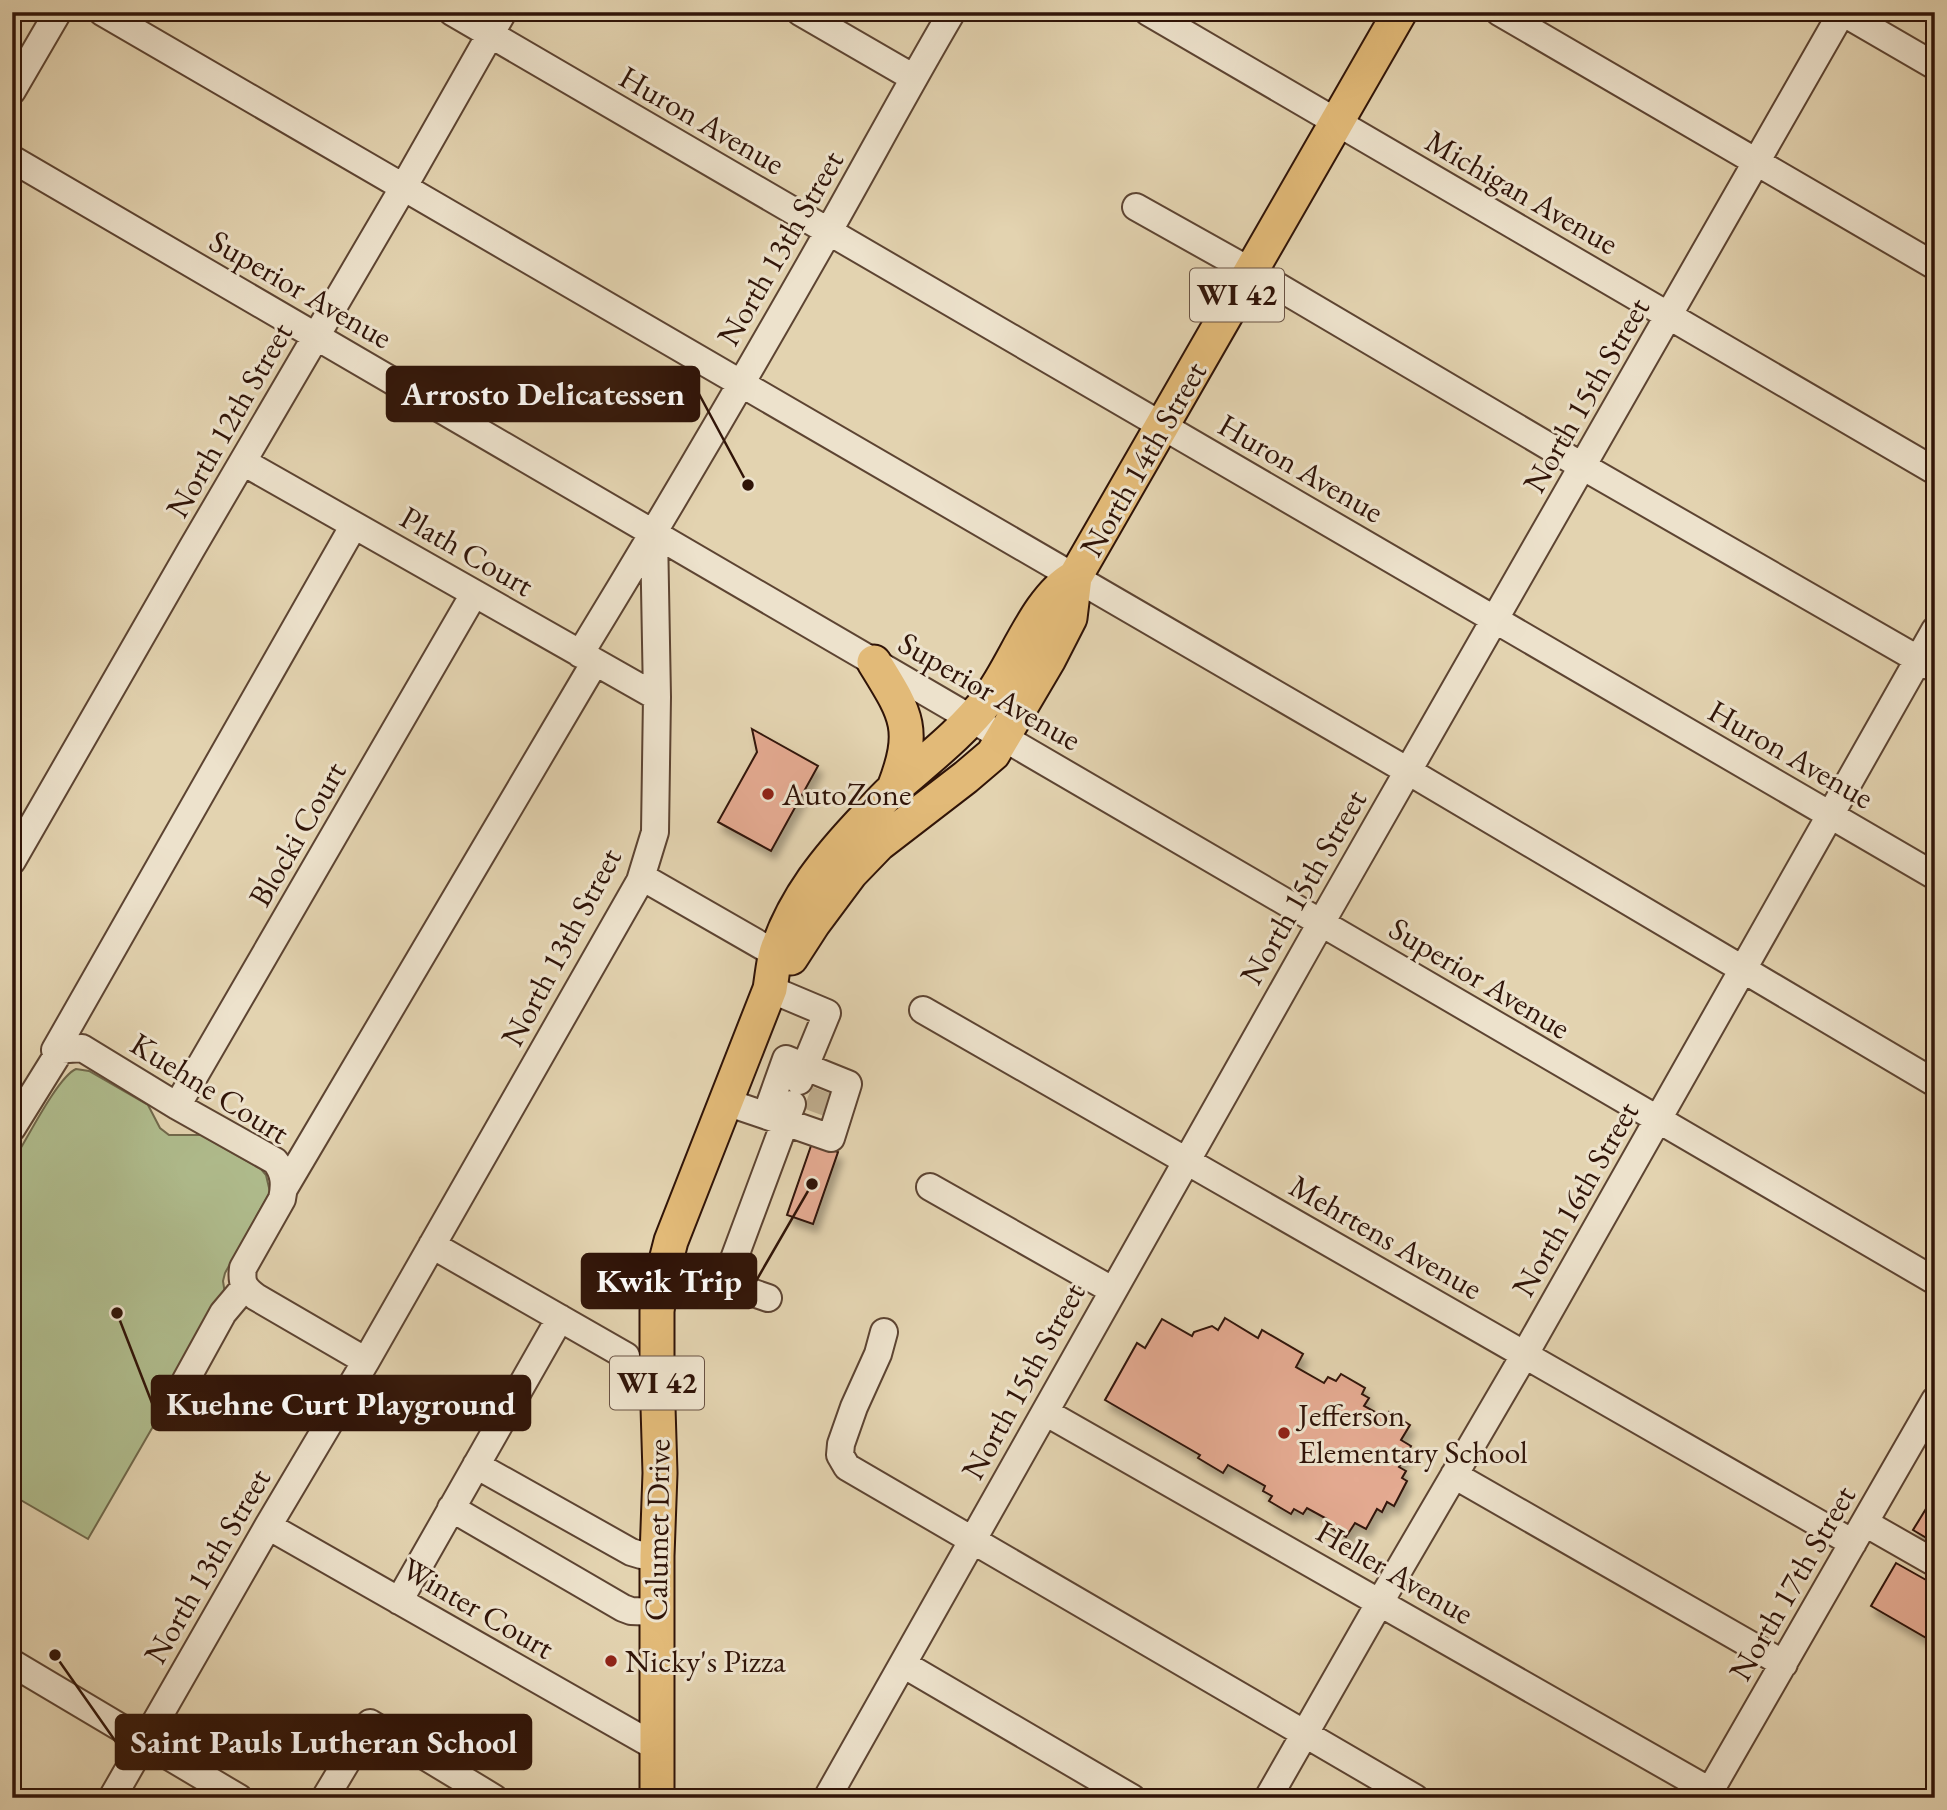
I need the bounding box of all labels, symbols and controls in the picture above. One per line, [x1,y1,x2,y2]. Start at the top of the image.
street label: Huron Avenue [612,56,792,184]
street label: Michigan Avenue [1418,120,1626,264]
street label: North 13th Street [707,143,853,353]
street label: Superior Avenue [202,220,400,358]
road number: WI 42 [1190,268,1284,322]
street label: North 15th Street [1513,290,1659,500]
street label: North 12th Street [156,315,302,525]
street label: North 14th Street [1070,354,1216,564]
callout: Arrosto Delicatessen [387,367,699,421]
text: Arrosto Delicatessen [400,372,685,415]
street label: Huron Avenue [1211,404,1391,532]
street label: Plath Court [393,496,541,606]
street label: Superior Avenue [891,622,1089,760]
street label: Huron Avenue [1701,690,1881,818]
street label: Blocki Court [239,754,355,914]
place label: AutoZone [781,773,911,815]
street label: North 15th Street [1230,782,1376,992]
marker: AutoZone [760,786,776,802]
street label: North 13th Street [491,841,631,1053]
street label: Superior Avenue [1382,907,1578,1049]
street label: Kuehne Court [123,1023,297,1153]
street label: North 16th Street [1502,1094,1648,1304]
street label: Mehrtens Avenue [1282,1165,1490,1309]
callout: Kwik Trip [582,1254,756,1308]
text: Kwik Trip [596,1259,742,1302]
street label: North 15th Street [952,1275,1094,1487]
road number: WI 42 [610,1357,704,1410]
callout: Kuehne Curt Playground [152,1376,530,1430]
text: Kuehne Curt Playground [166,1382,516,1425]
place label: Jefferson Elementary School [1295,1394,1528,1473]
marker: Jefferson Elementary School [1276,1425,1292,1441]
street label: Calumet Drive [634,1439,680,1621]
street label: North 13th Street [134,1461,280,1671]
street label: North 17th Street [1719,1478,1865,1688]
street label: Heller Avenue [1309,1510,1481,1634]
street label: Winter Court [394,1548,562,1668]
place label: Nicky's Pizza [625,1640,786,1682]
marker: Nicky's Pizza [603,1653,619,1669]
callout: Saint Pauls Lutheran School [116,1715,531,1769]
text: Saint Pauls Lutheran School [130,1720,518,1763]

